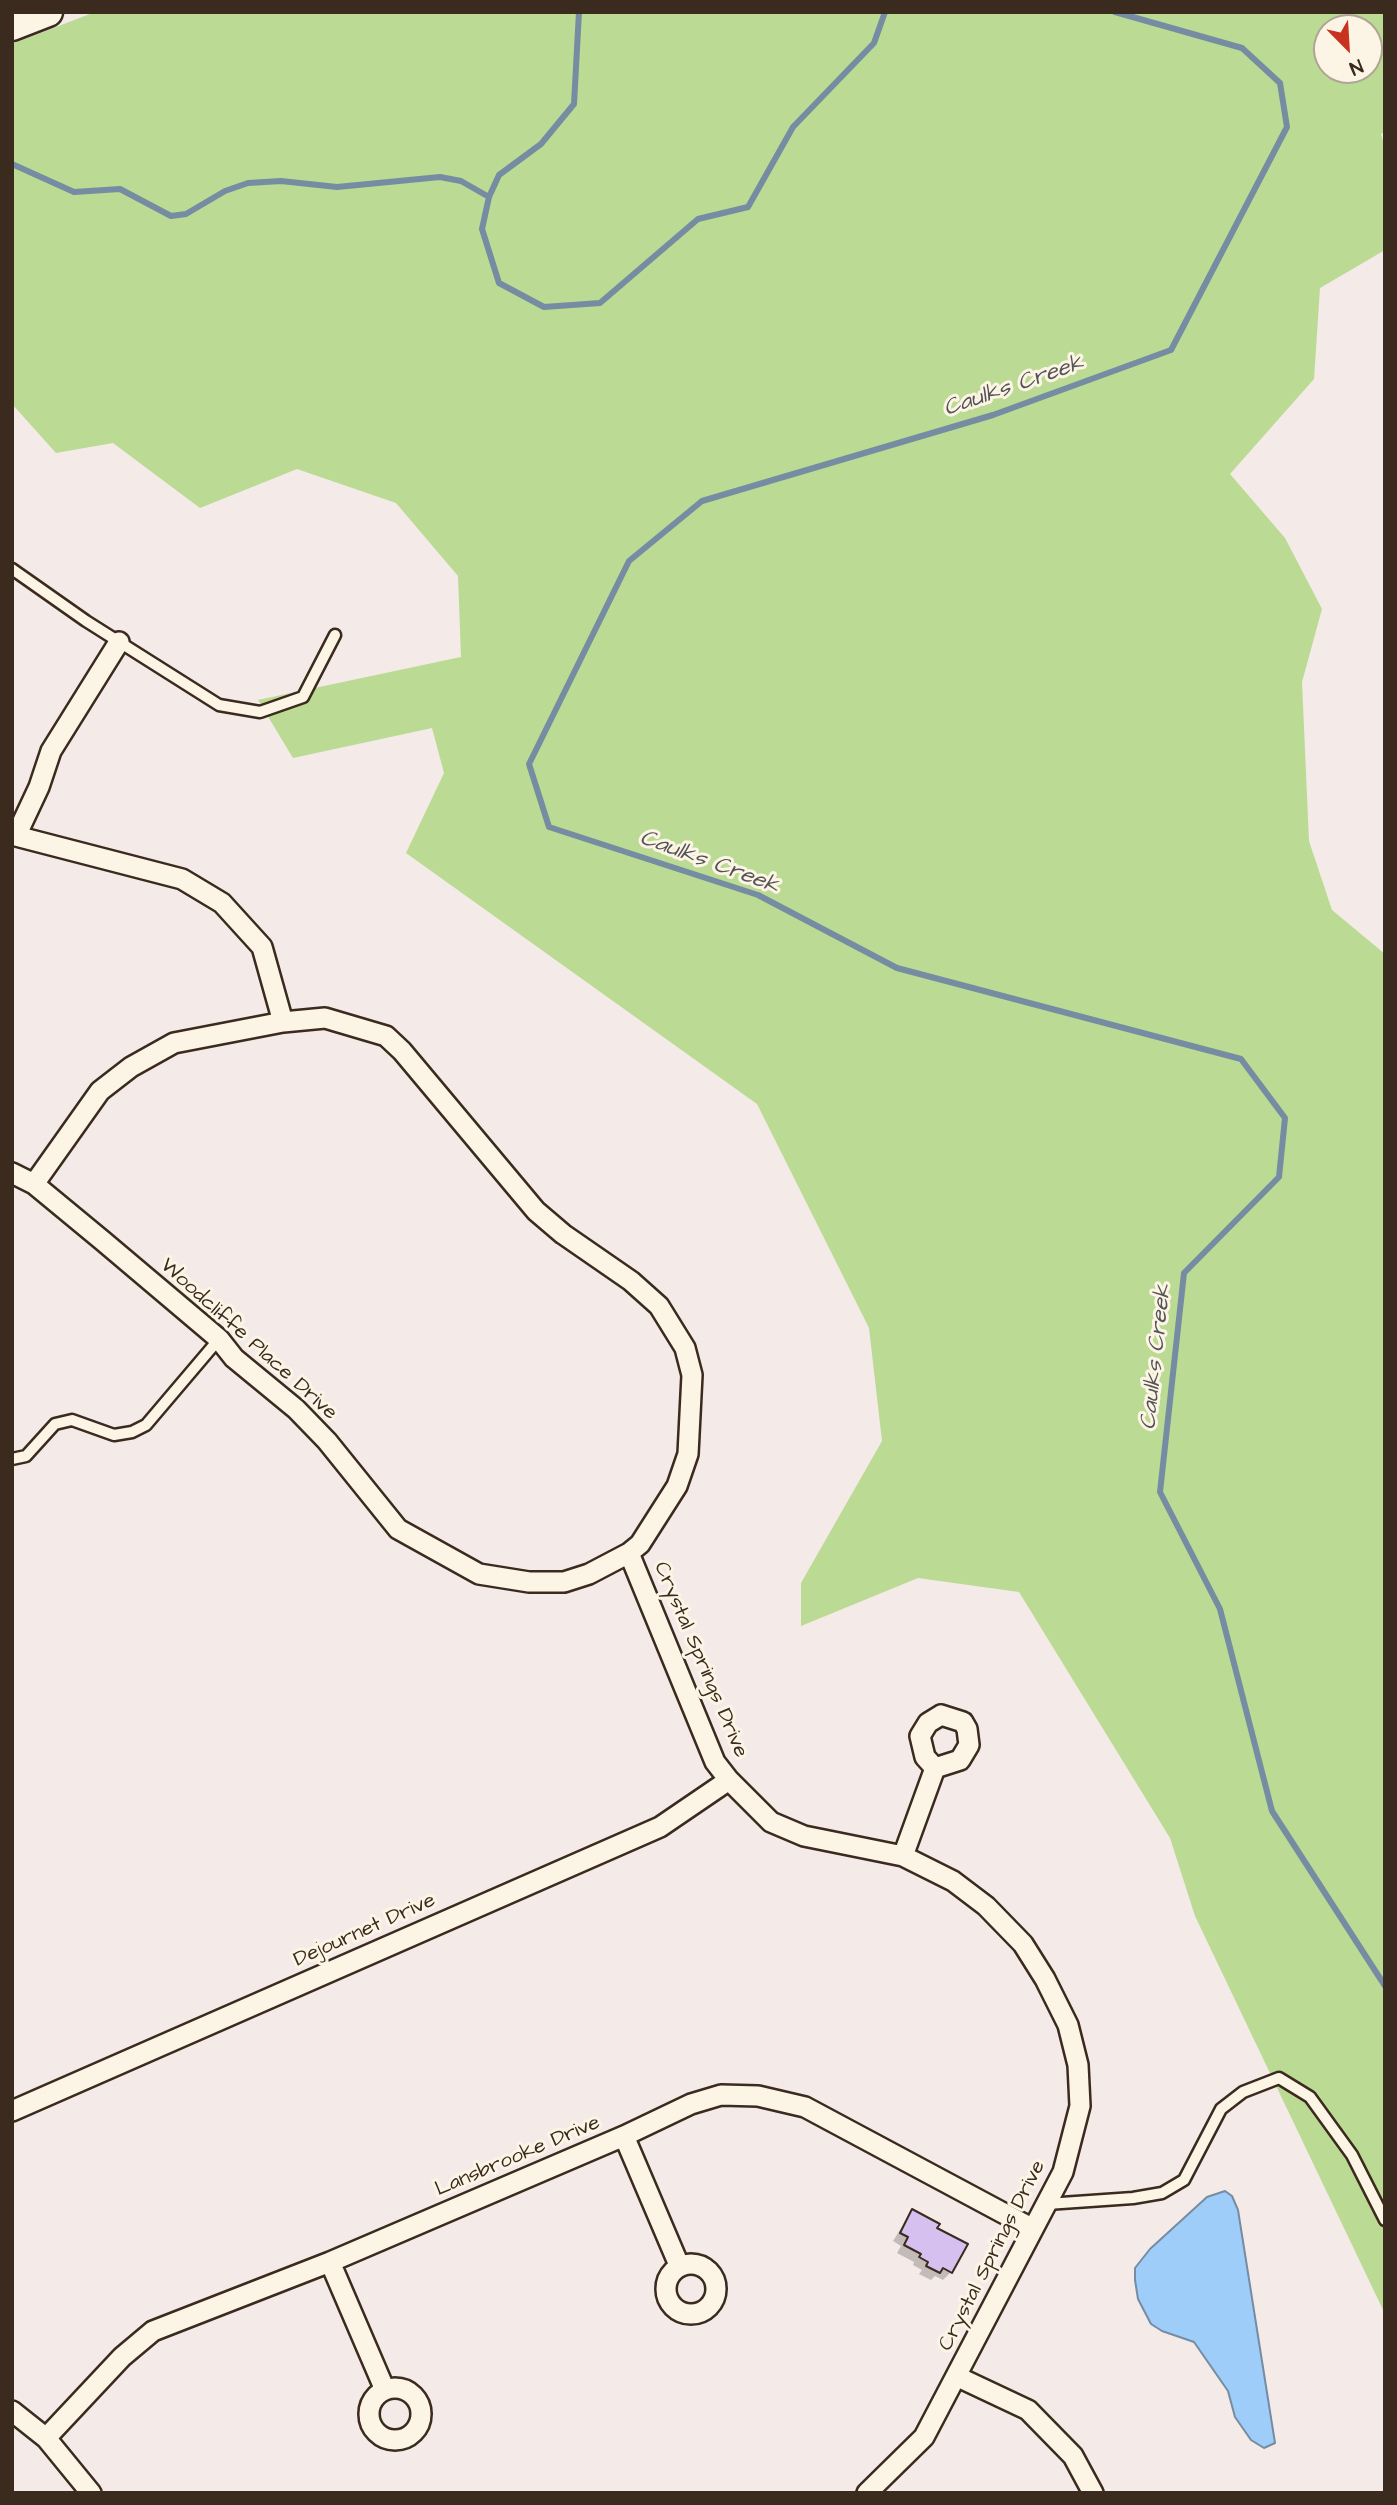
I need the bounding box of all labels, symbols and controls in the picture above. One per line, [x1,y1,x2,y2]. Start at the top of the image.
north arrow [1313,14,1383,84]
text: N [1345,52,1367,82]
water label: Caulks Creek [940,350,1088,424]
water label: Caulks Creek [636,825,782,901]
street label: Woodcliffe Place Drive [154,1254,342,1426]
water label: Caulks Creek [1136,1283,1178,1431]
street label: Crystal Springs Drive [647,1558,753,1762]
street label: Dejournet Drive [290,1889,440,1973]
street label: Lansbrooke Drive [432,2111,604,2203]
street label: Crystal Springs Drive [934,2157,1052,2355]

